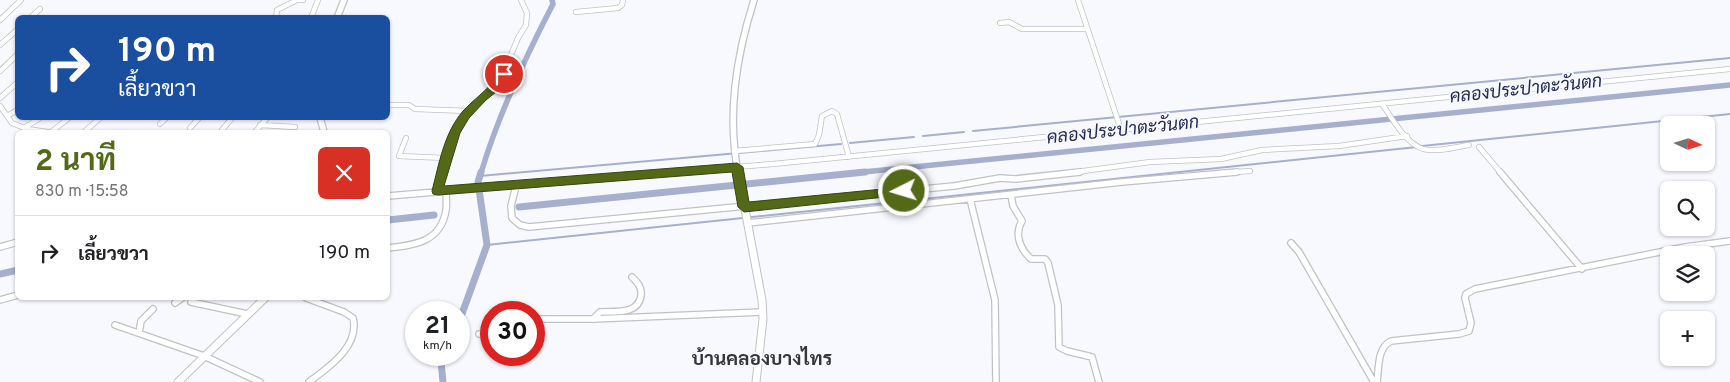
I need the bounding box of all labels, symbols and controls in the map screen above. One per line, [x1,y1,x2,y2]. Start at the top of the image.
text: 190 m [118,30,216,74]
icon: right [35,35,100,100]
pin [483,53,525,95]
icon: arrive [490,60,518,88]
water label: คลองประปาตะวันตก [1449,70,1603,109]
text: เลี้ยวขวา [118,77,196,104]
water label: คลองประปาตะวันตก [1046,111,1200,150]
north arrow [1660,116,1715,171]
map controls [1660,116,1715,366]
text: 2 นาที [35,144,116,181]
button: close [318,147,370,199]
position arrow [877,164,929,216]
button: search [1660,181,1715,236]
text: 830 m · 15:58 [35,182,129,202]
icon: right [35,239,63,267]
text: 190 m [319,241,370,265]
text: เลี้ยวขวา [78,243,149,267]
button: layers [1660,246,1715,301]
speed limit sign: 30 [480,301,545,366]
text: 21 [425,311,450,343]
button: + [1660,311,1715,366]
text: km/h [423,338,452,354]
district label: บ้านคลองบางไทร [692,346,832,372]

